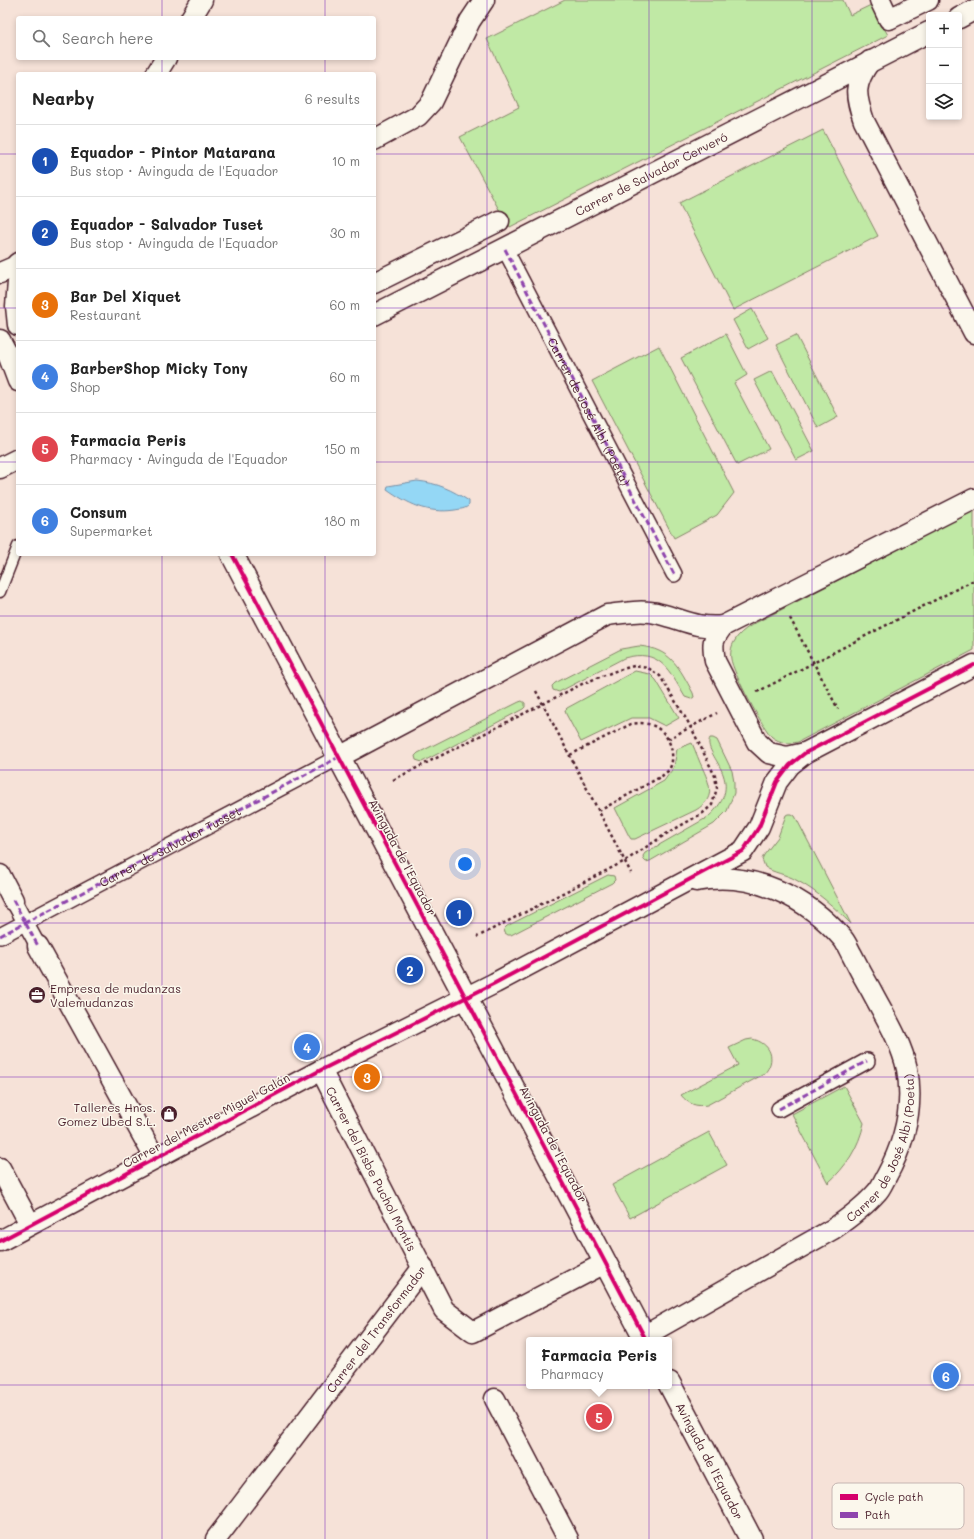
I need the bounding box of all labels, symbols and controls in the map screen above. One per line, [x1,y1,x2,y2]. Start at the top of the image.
map controls [926,12,962,120]
button: + [926,12,962,48]
search box [16,16,376,60]
icon: search [30,27,52,49]
text: Search here [62,28,153,48]
button: − [926,48,962,84]
button: layers [926,84,962,120]
text: Nearby [32,87,94,109]
text: 6 results [305,90,360,107]
street label: Carrer de Salvador Cerveró [572,128,730,219]
text: Equador - Pintor Matarana [70,142,276,162]
text: 1 [42,152,48,169]
text: 10 m [332,152,360,169]
text: Bus stop · Avinguda de l'Equador [70,162,278,179]
text: Equador - Salvador Tuset [70,214,263,234]
text: 2 [41,224,49,241]
text: 30 m [330,224,360,241]
text: Bus stop · Avinguda de l'Equador [70,234,278,251]
text: Bar Del Xiquet [70,286,181,306]
text: 3 [41,296,49,313]
text: 60 m [330,296,360,313]
text: Restaurant [70,306,141,323]
street label: Carrer de José Albi (Poeta) [544,335,634,488]
text: BarberShop Micky Tony [70,358,248,378]
text: 4 [41,368,49,385]
text: 60 m [330,368,360,385]
text: Shop [70,378,100,395]
text: Farmacia Peris [70,430,186,450]
text: 5 [41,440,49,457]
text: 150 m [324,440,360,457]
text: Pharmacy · Avinguda de l'Equador [70,450,288,467]
text: Consum [70,502,127,522]
text: 6 [41,512,49,529]
text: 180 m [324,512,360,529]
text: Supermarket [70,522,153,539]
street label: Avinguda de l'Equador [365,796,441,918]
street label: Carrer de Salvador Tusset [96,802,243,890]
your location [455,854,475,874]
pin: 1 [446,898,472,928]
pin: 2 [397,955,423,985]
place label: Empresa de mudanzas Valemudanzas [50,980,181,1010]
office icon: Empresa de mudanzas Valemudanzas [27,985,47,1005]
pin: 4 [294,1032,320,1062]
pin: 3 [354,1062,380,1092]
street label: Carrer del Mestre Miguel Galán [120,1069,292,1171]
street label: Carrer de José Albi (Poeta) [842,1073,917,1225]
street label: Avinguda de l'Equador [516,1083,592,1205]
street label: Carrer del Bisbe Puchol Montis [323,1084,421,1254]
place label: Talleres Hnos. Gomez Ubed S.L. [58,1099,156,1129]
shop icon: Talleres Hnos. Gomez Ubed S.L. [159,1104,179,1124]
street label: Carrer del Transformador [322,1262,429,1396]
popup [526,1337,672,1389]
text: Farmacia Peris [541,1345,657,1365]
pin: 6 [933,1361,959,1391]
text: Pharmacy [541,1365,604,1382]
street label: Avinguda de l'Equador [673,1400,747,1522]
pin: 5 [586,1402,612,1432]
legend [832,1483,964,1529]
text: Cycle path [865,1489,923,1504]
text: Path [865,1507,890,1522]

